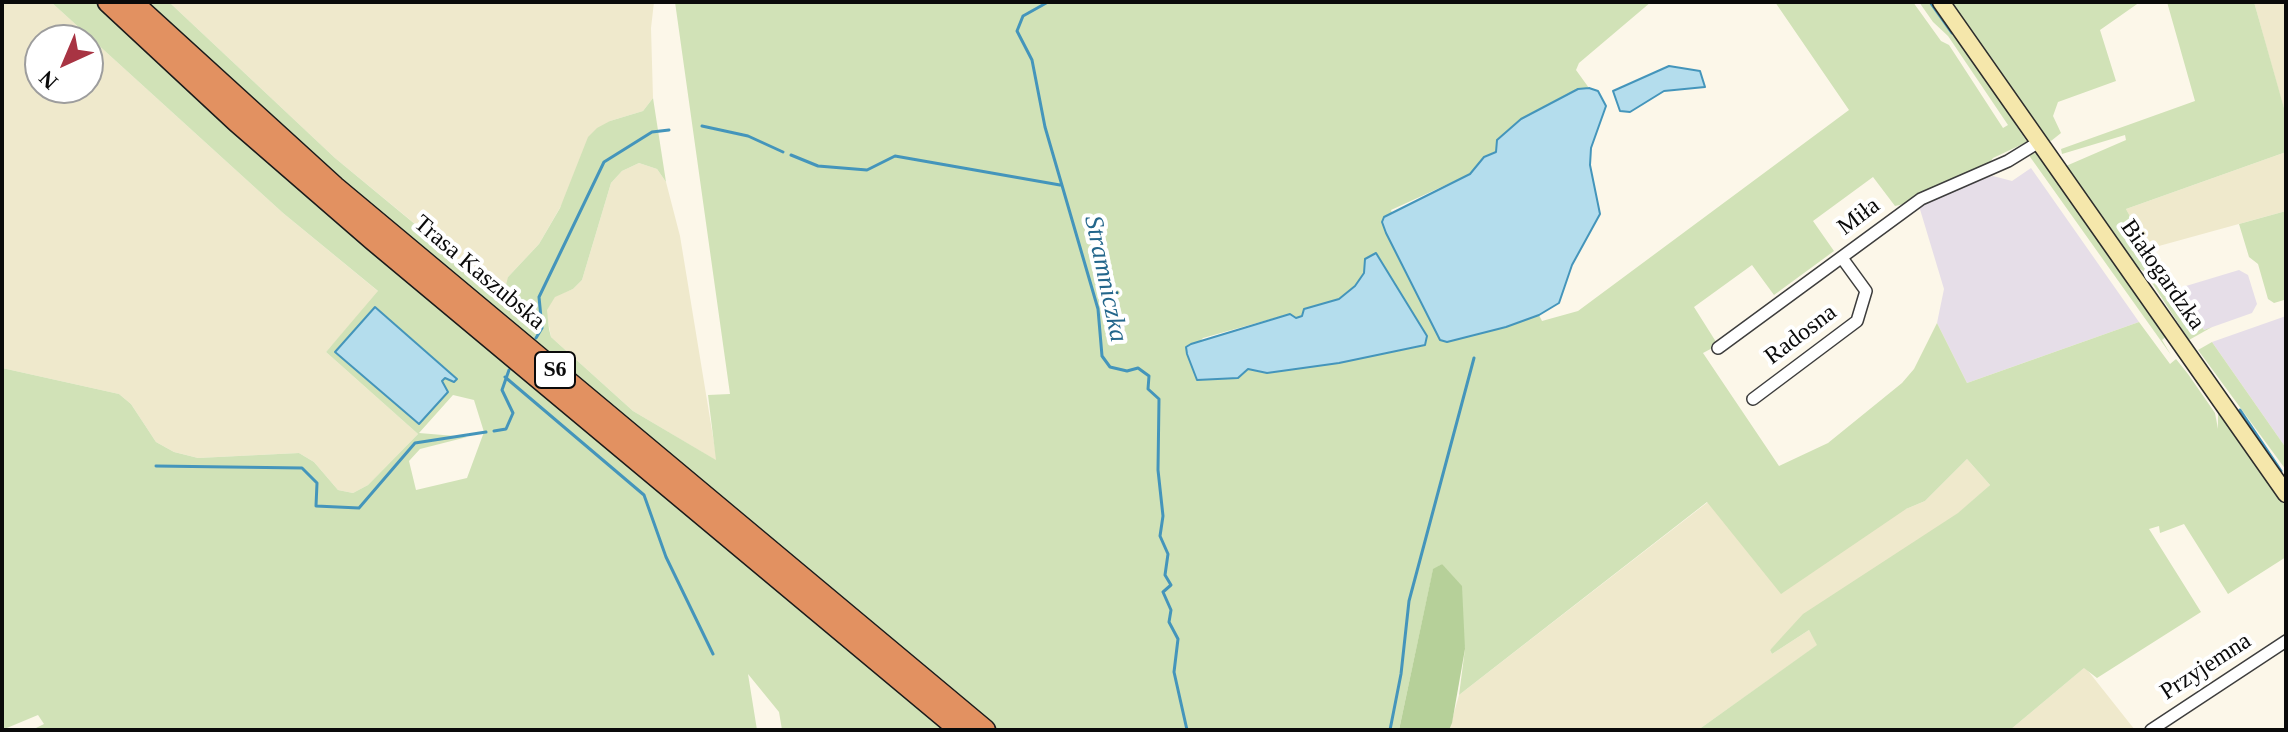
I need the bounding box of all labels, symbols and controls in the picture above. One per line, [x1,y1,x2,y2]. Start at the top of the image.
north arrow [24,24,104,104]
text: N [34,66,63,95]
street label: Miła [1832,192,1886,242]
street label: Trasa Kaszubska [408,210,550,336]
water label: Stramniczka [1076,213,1134,345]
street label: Białogardzka [2114,214,2210,336]
street label: Radosna [1759,299,1843,371]
road number: S6 [535,352,575,388]
street label: Przyjemna [2155,627,2257,707]

